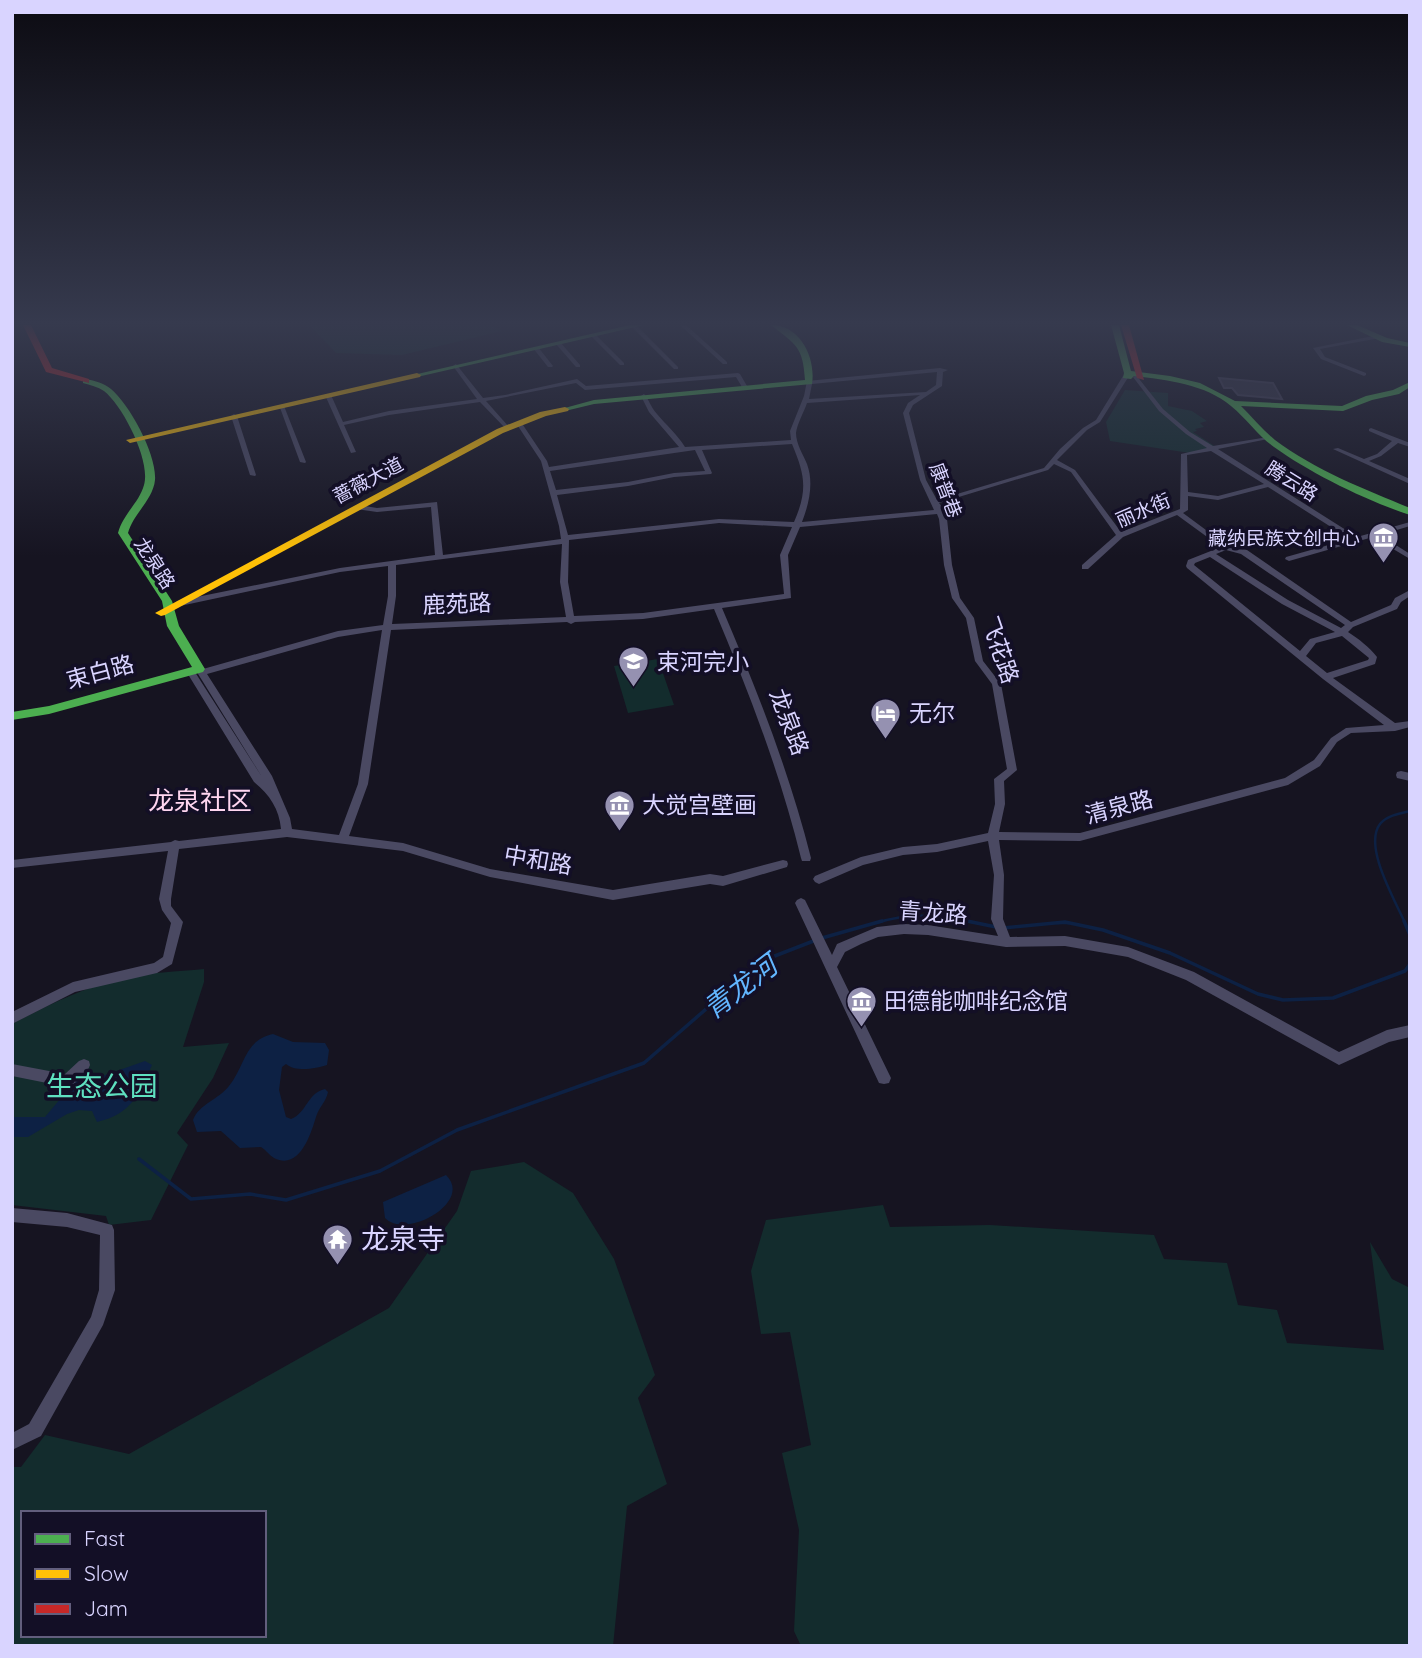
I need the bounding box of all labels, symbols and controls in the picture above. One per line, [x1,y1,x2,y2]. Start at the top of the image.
street label: 蔷薇大道 [329,452,407,508]
street label: 腾云路 [1261,456,1323,506]
street label: 康普巷 [925,459,967,521]
street label: 丽水街 [1112,488,1174,532]
museum icon: 藏纳民族文创中心 [1366,521,1400,565]
place label: 藏纳民族文创中心 [1208,526,1360,550]
street label: 龙泉路 [129,533,181,593]
street label: 鹿苑路 [422,588,492,619]
street label: 飞花路 [976,612,1025,687]
school or university icon: 束河完小 [617,645,651,689]
place label: 束河完小 [657,647,749,676]
street label: 束白路 [63,649,137,694]
street label: 龙泉路 [764,684,815,759]
hotel icon: 无尔 [869,696,903,740]
place label: 无尔 [909,698,955,727]
district label: 龙泉社区 [148,784,252,817]
street label: 清泉路 [1082,784,1156,829]
museum icon: 大觉宫壁画 [602,788,636,832]
place label: 大觉宫壁画 [642,790,757,819]
street label: 中和路 [502,839,575,880]
street label: 青龙路 [898,896,968,929]
water label: 青龙河 [696,944,788,1026]
museum icon: 田德能咖啡纪念馆 [844,984,878,1028]
place label: 田德能咖啡纪念馆 [884,986,1068,1015]
park label: 生态公园 [46,1068,158,1103]
place label: 龙泉寺 [361,1221,445,1256]
temple icon: 龙泉寺 [321,1222,355,1266]
legend [21,1511,266,1637]
text: Fast [84,1525,125,1551]
text: Slow [84,1560,129,1586]
text: Jam [84,1595,128,1621]

